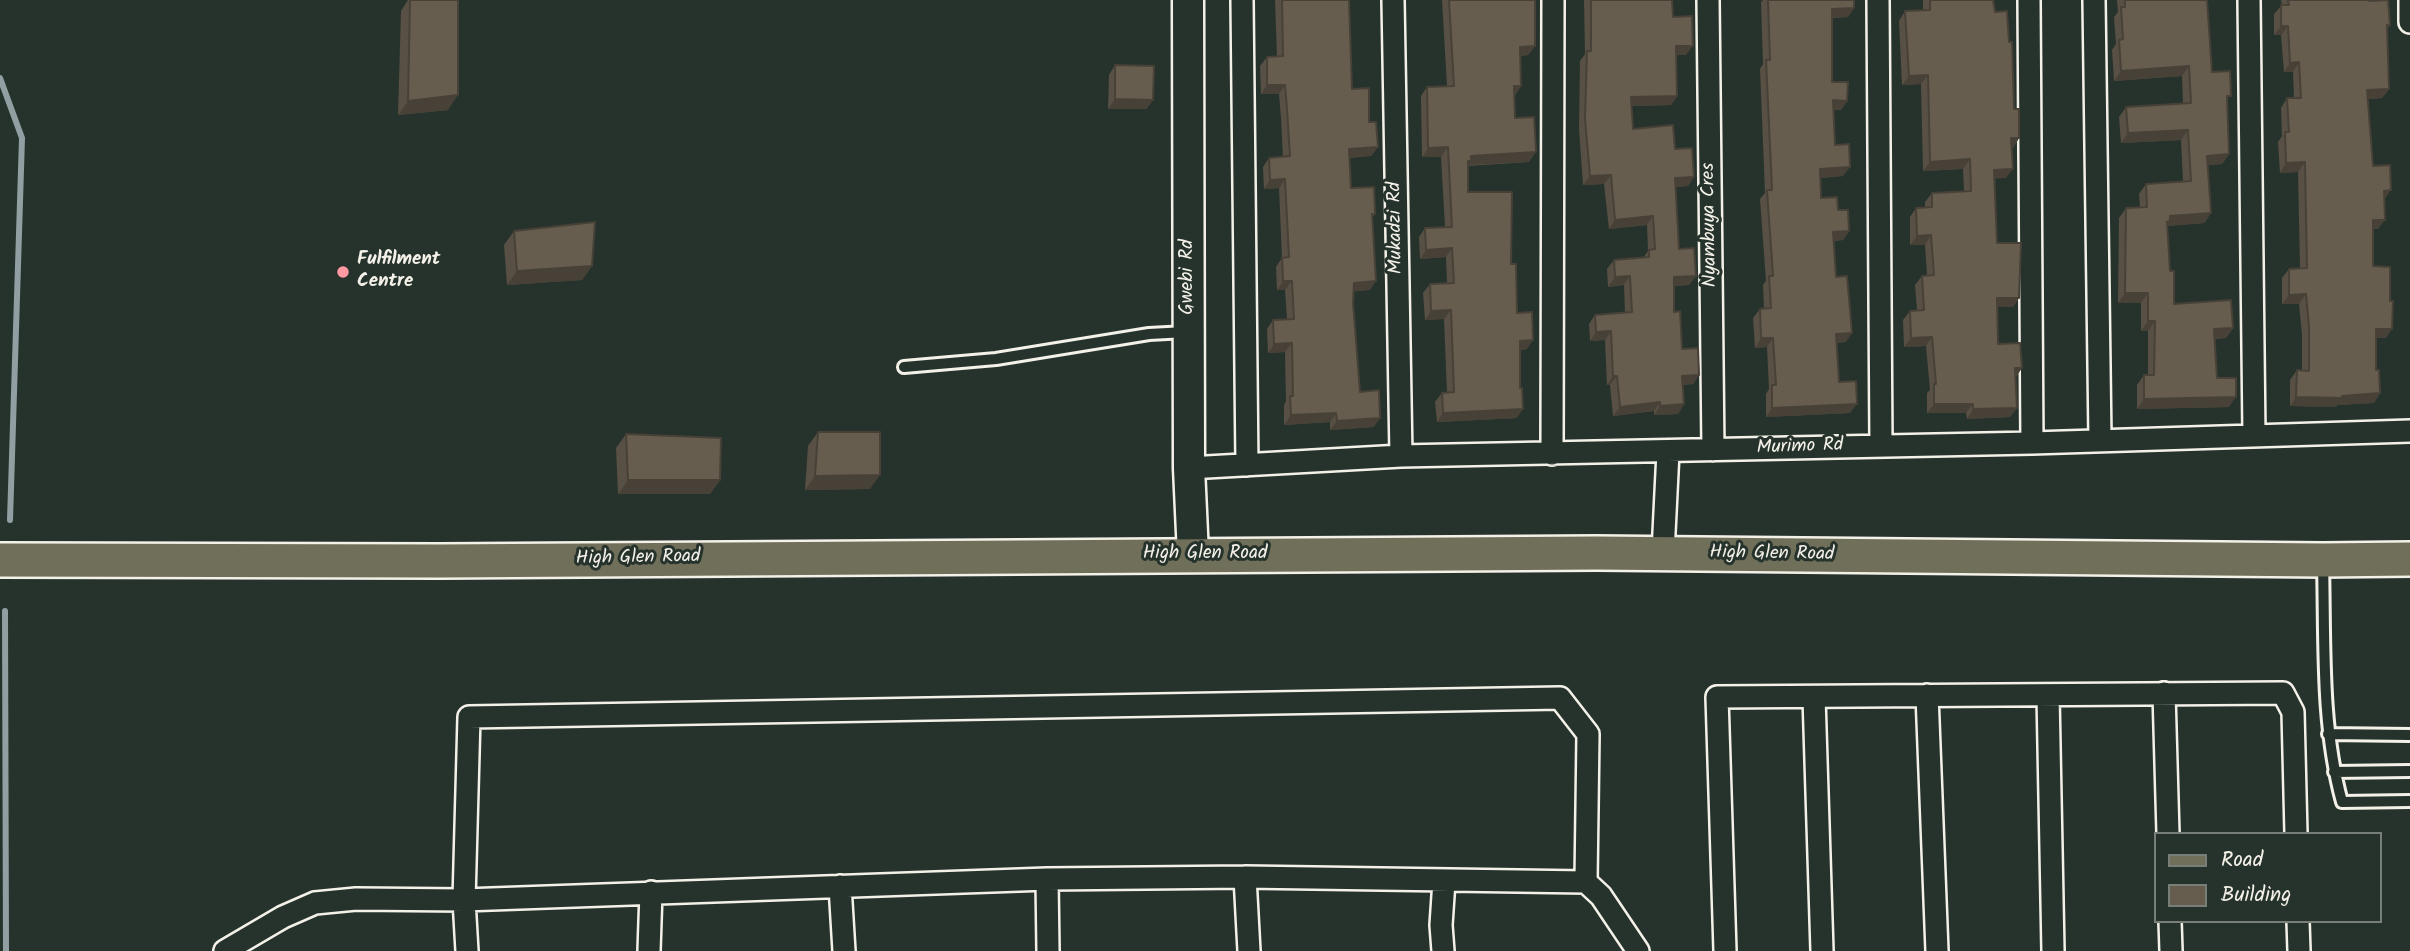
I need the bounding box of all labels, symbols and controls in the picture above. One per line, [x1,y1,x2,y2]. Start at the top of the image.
street label: Nyambuya Cres [1699,162,1723,288]
street label: Mukadzi Rd [1385,182,1409,274]
street label: Gwebi Rd [1178,239,1200,315]
place label: Fulfilment Centre [357,250,440,294]
marker: Fulfilment Centre [335,264,351,280]
street label: Murimo Rd [1756,435,1844,461]
street label: High Glen Road [1709,543,1835,567]
street label: High Glen Road [1143,544,1267,566]
street label: High Glen Road [575,547,701,571]
legend [2154,832,2382,923]
text: Road [2221,844,2263,877]
text: Building [2221,879,2291,912]

